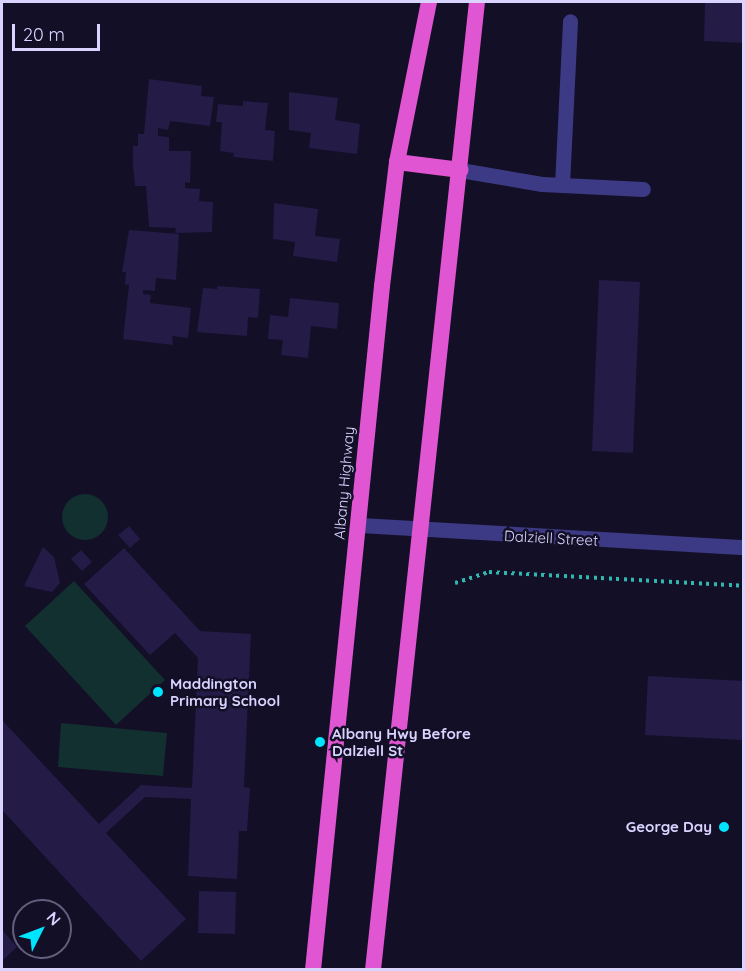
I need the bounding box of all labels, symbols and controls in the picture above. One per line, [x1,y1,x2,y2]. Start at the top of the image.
scale bar [15,12,104,50]
text: 20 m [23,23,65,46]
street label: Albany Highway [330,426,358,540]
street label: Dalziell Street [504,527,598,549]
place label: Maddington Primary School [170,674,280,709]
marker: Maddington Primary School [151,685,165,699]
place label: Albany Hwy Before Dalziell St [332,724,471,759]
marker: Albany Hwy Before Dalziell St [313,735,327,749]
place label: George Day [626,818,712,836]
marker: George Day [717,820,731,834]
north arrow [12,899,72,959]
text: N [43,907,65,929]

